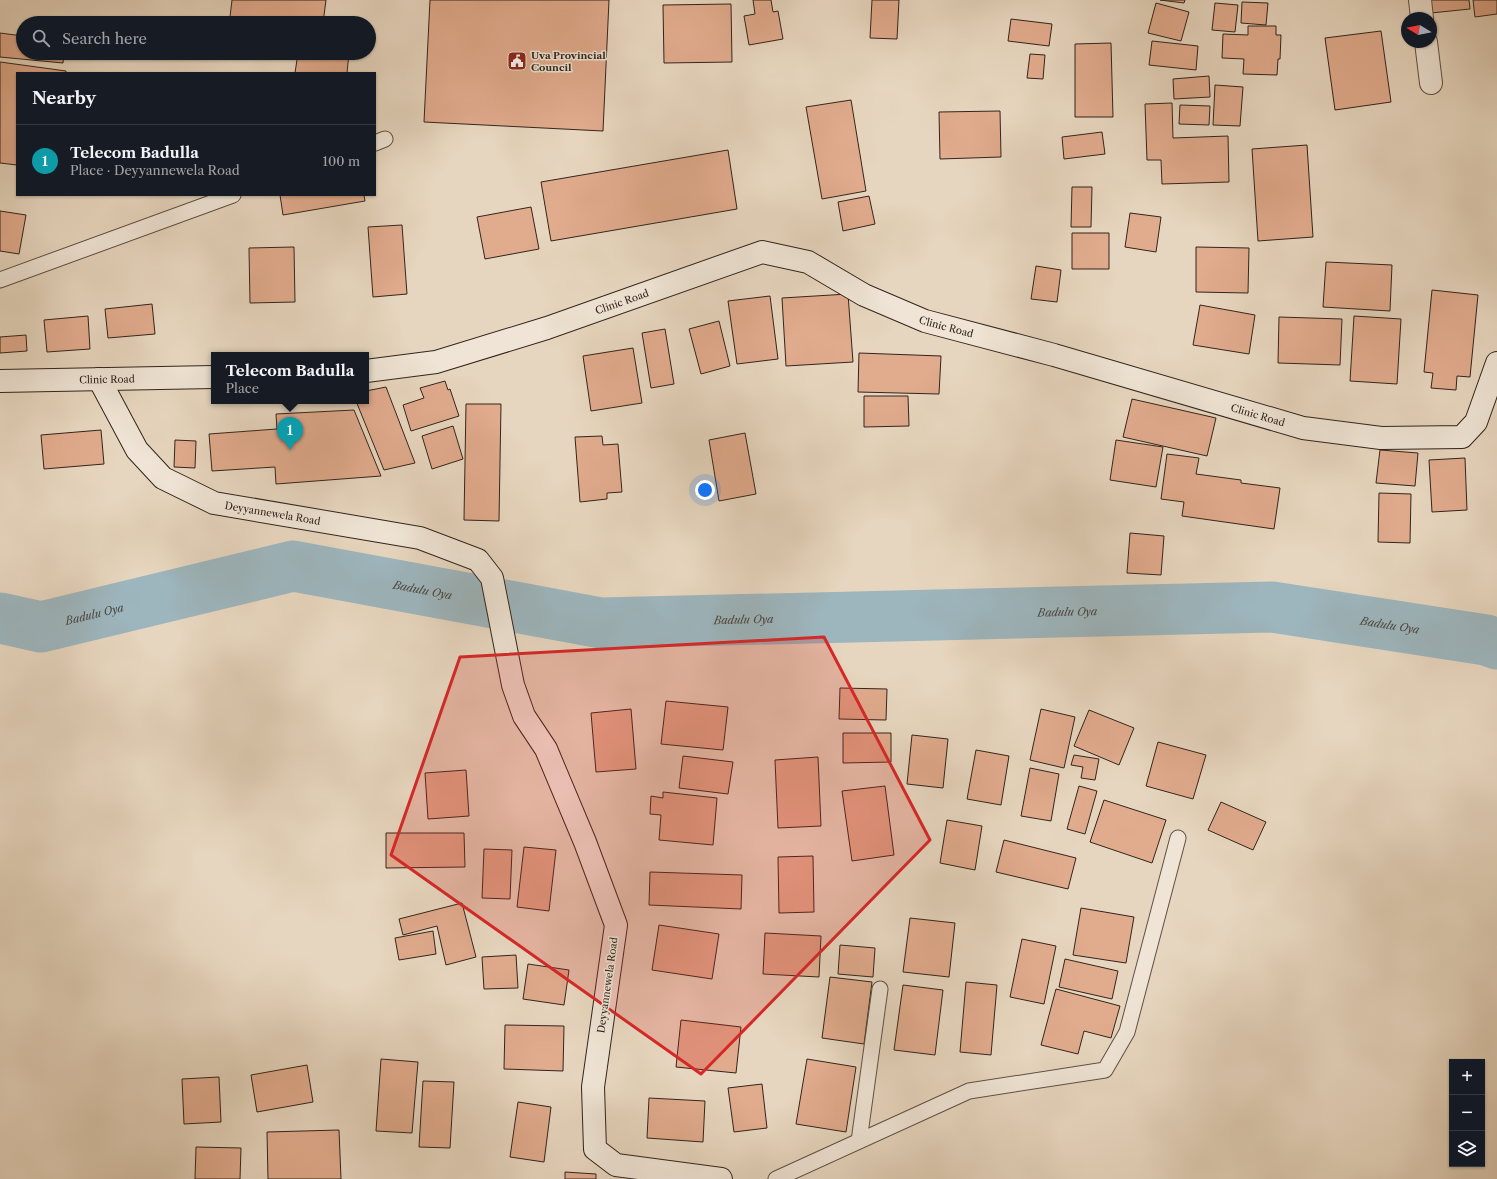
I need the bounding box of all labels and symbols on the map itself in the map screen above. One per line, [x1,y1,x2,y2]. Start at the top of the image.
north arrow [1401,12,1437,48]
place label: Uva Provincial Council [531,49,606,74]
public building icon: Uva Provincial Council [506,50,528,72]
street label: Clinic Road [594,287,650,317]
street label: Clinic Road [917,313,975,340]
street label: Clinic Road [79,372,135,387]
street label: Clinic Road [1229,401,1286,429]
pin: 1 [277,417,303,450]
your location [695,480,715,500]
street label: Deyyannewela Road [224,499,321,528]
water label: Badulu Oya [391,577,454,602]
water label: Badulu Oya [63,600,126,628]
water label: Badulu Oya [1036,604,1098,620]
water label: Badulu Oya [712,612,774,627]
water label: Badulu Oya [1358,614,1421,637]
street label: Deyyannewela Road [594,936,621,1034]

